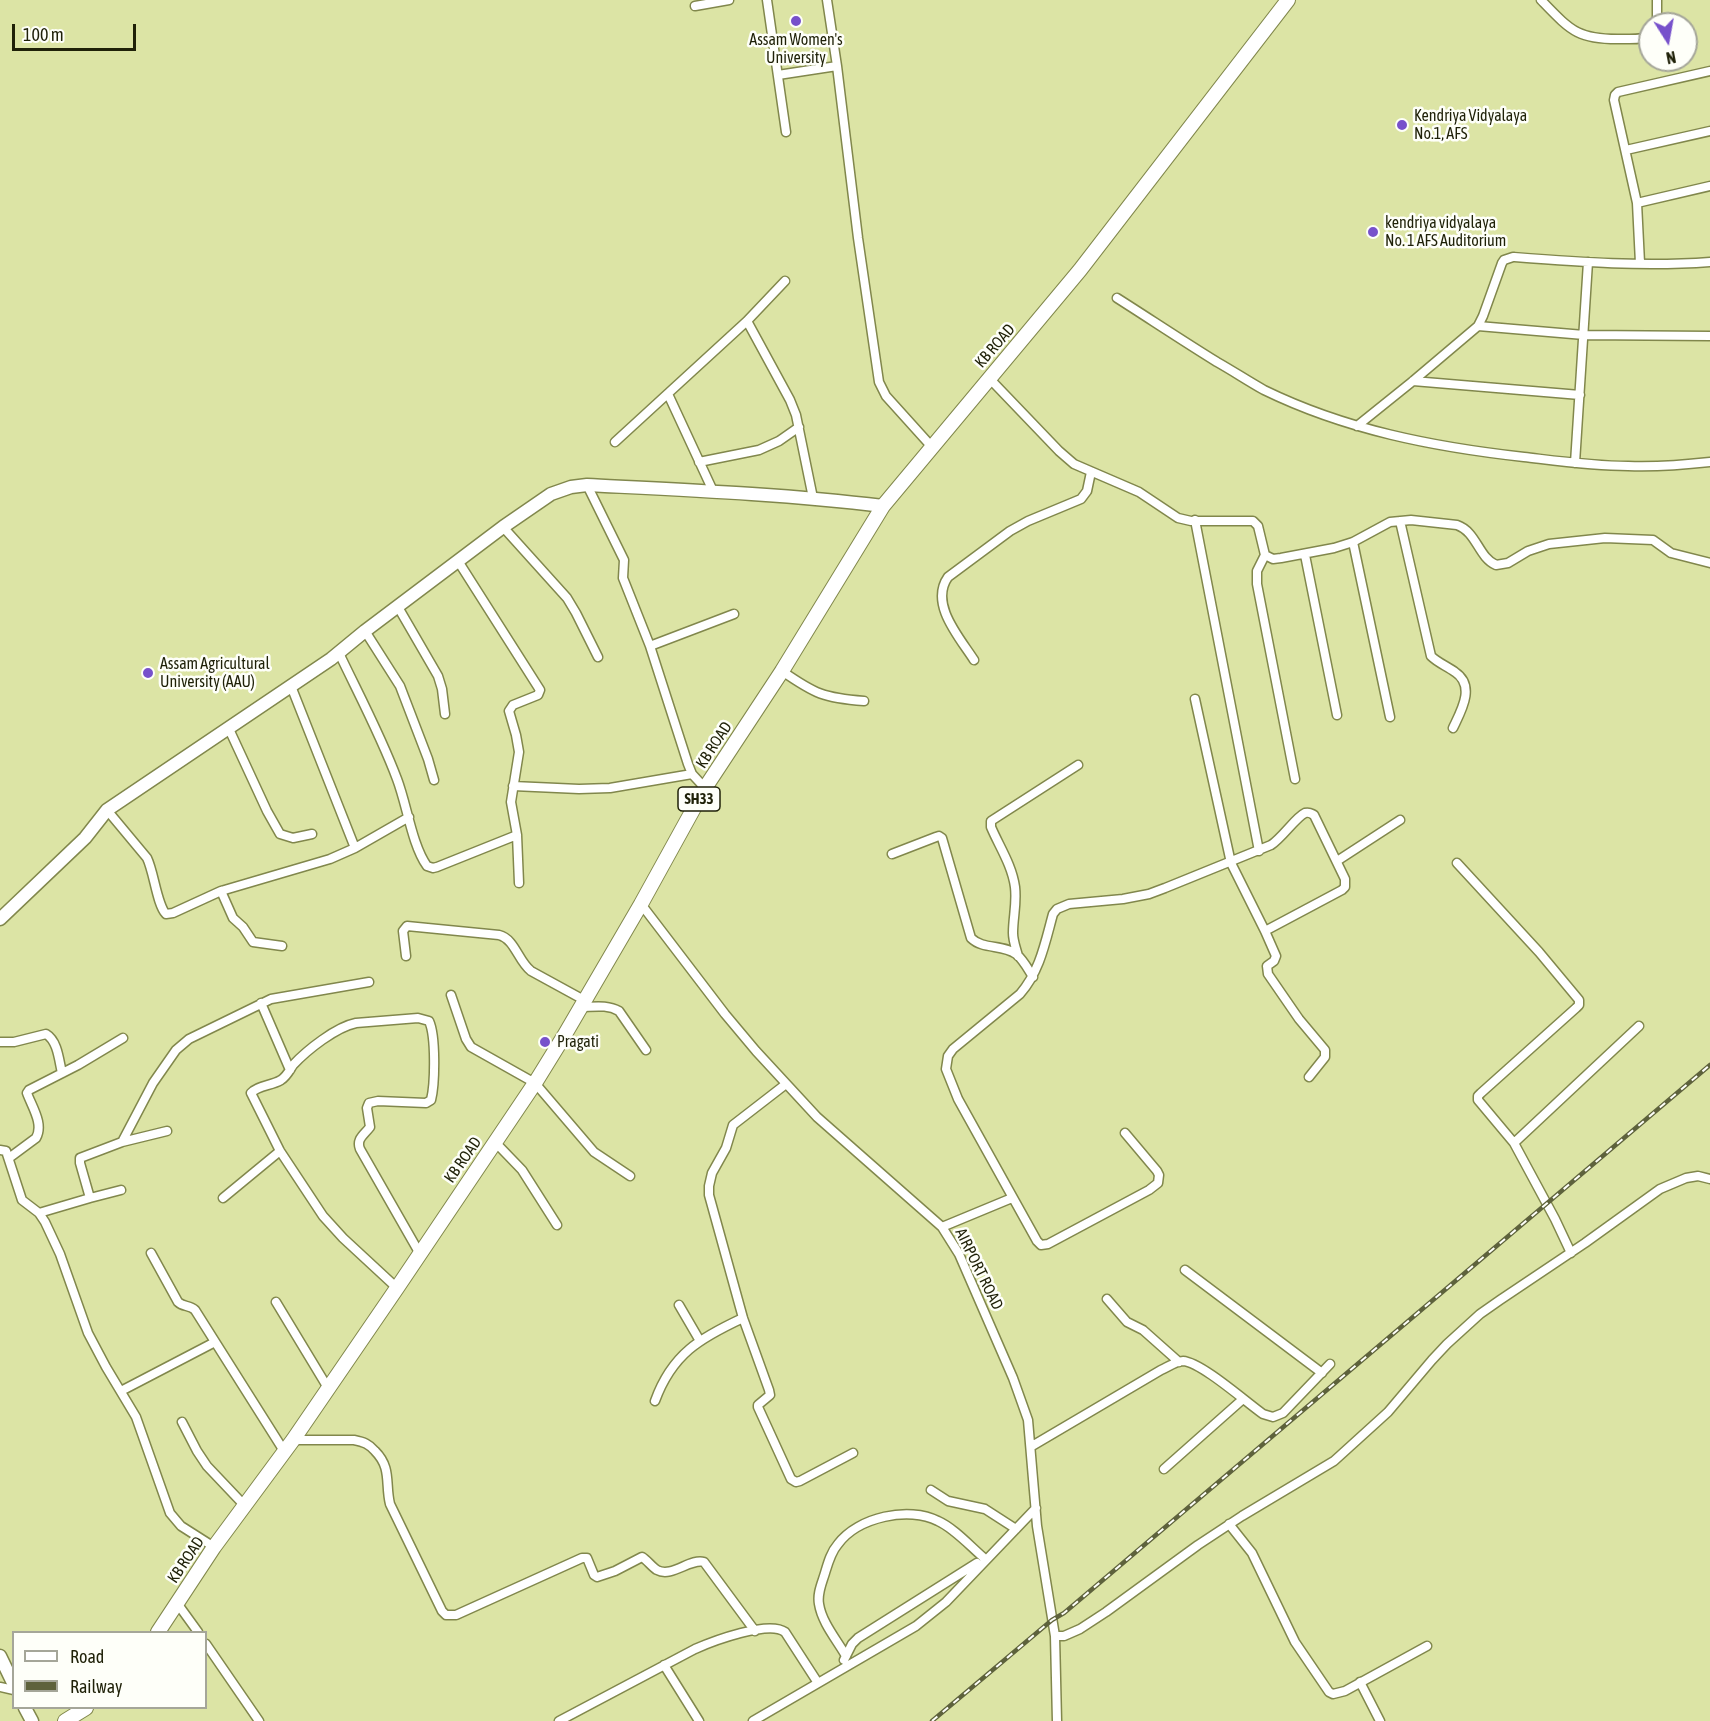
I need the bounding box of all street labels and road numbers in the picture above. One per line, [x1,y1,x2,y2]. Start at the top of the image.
street label: KB ROAD [971,320,1019,372]
street label: KB ROAD [692,718,736,772]
road number: SH33 [678,787,720,811]
street label: KB ROAD [440,1133,486,1187]
street label: AIRPORT ROAD [951,1225,1007,1313]
street label: KB ROAD [164,1533,208,1587]

